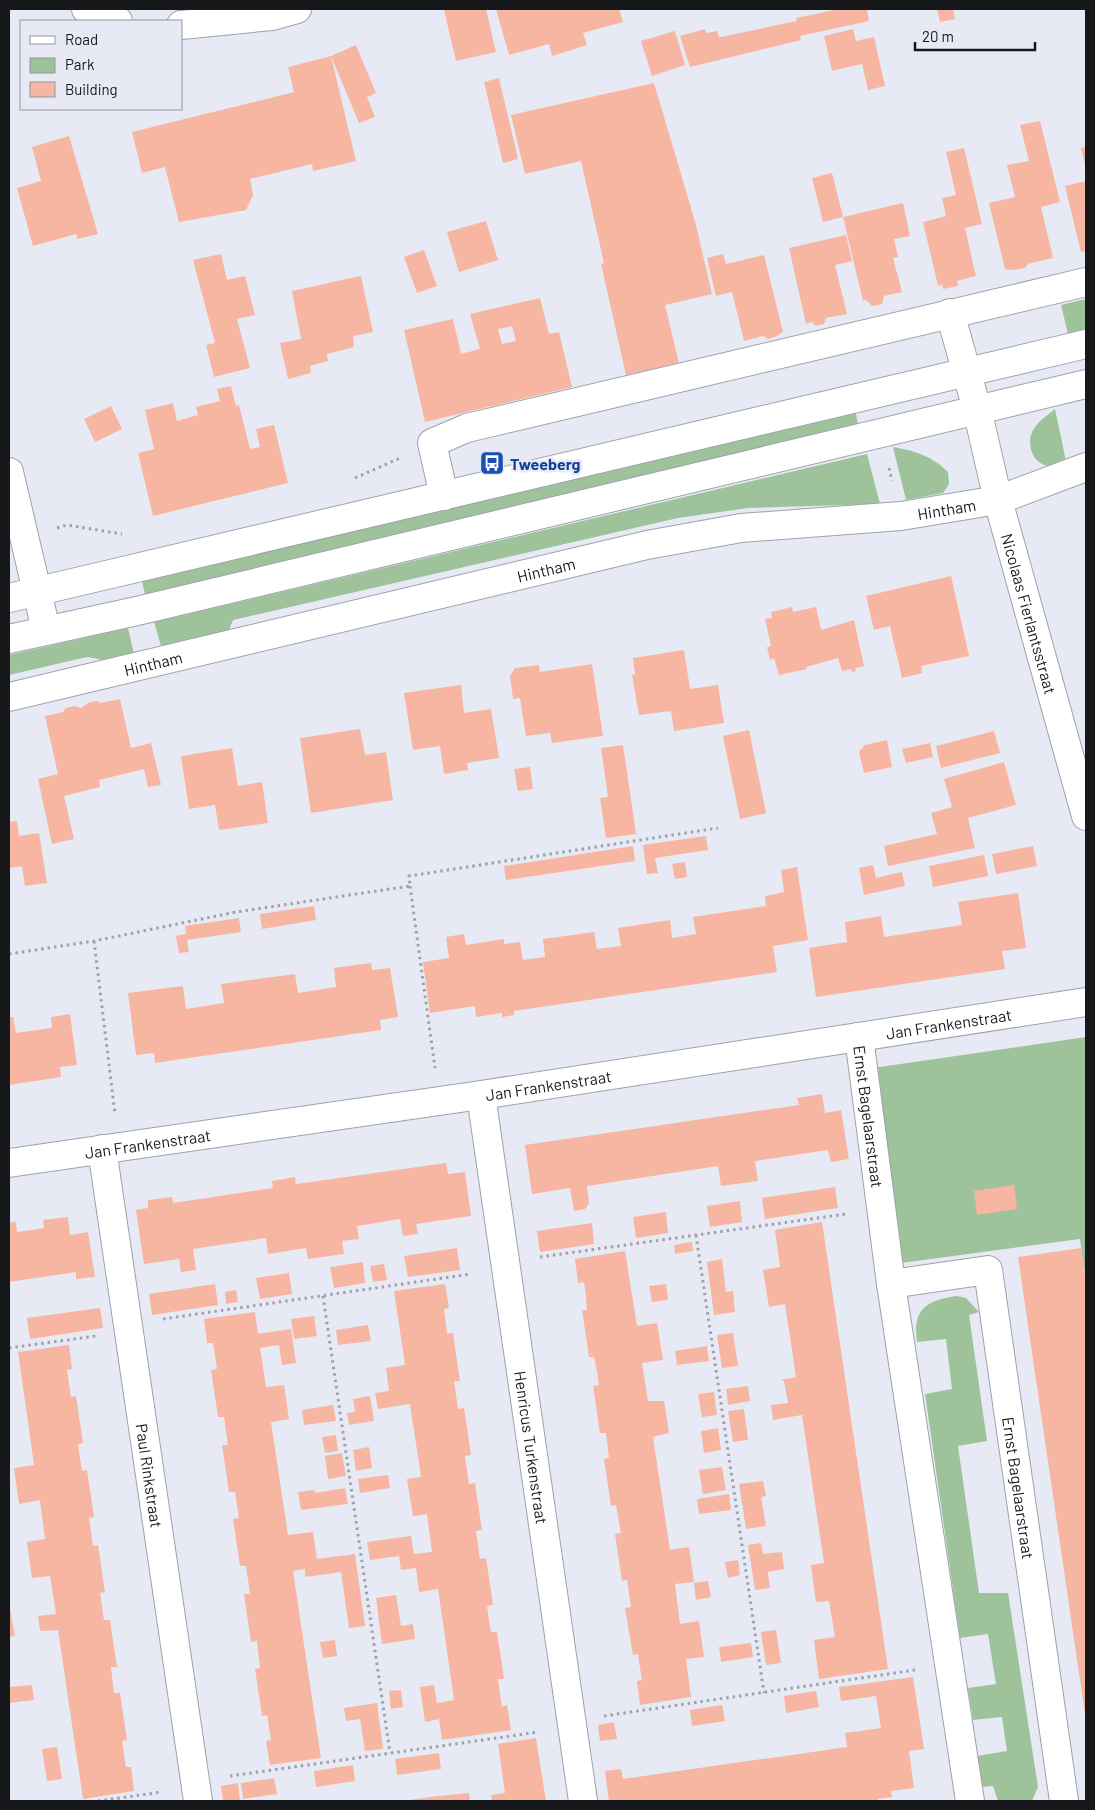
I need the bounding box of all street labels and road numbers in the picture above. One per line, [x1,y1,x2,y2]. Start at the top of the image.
street label: Hintham [916,494,977,523]
street label: Nicolaas Fierlantsstraat [998,531,1061,696]
street label: Hintham [515,553,577,585]
street label: Hintham [122,647,184,679]
street label: Jan Frankenstraat [884,1004,1013,1042]
street label: Ernst Bagelaarstraat [851,1044,888,1189]
street label: Jan Frankenstraat [484,1066,613,1104]
street label: Jan Frankenstraat [83,1125,212,1161]
street label: Henricus Turkenstraat [511,1370,552,1525]
street label: Ernst Bagelaarstraat [1000,1415,1039,1560]
street label: Paul Rinkstraat [133,1422,167,1529]

